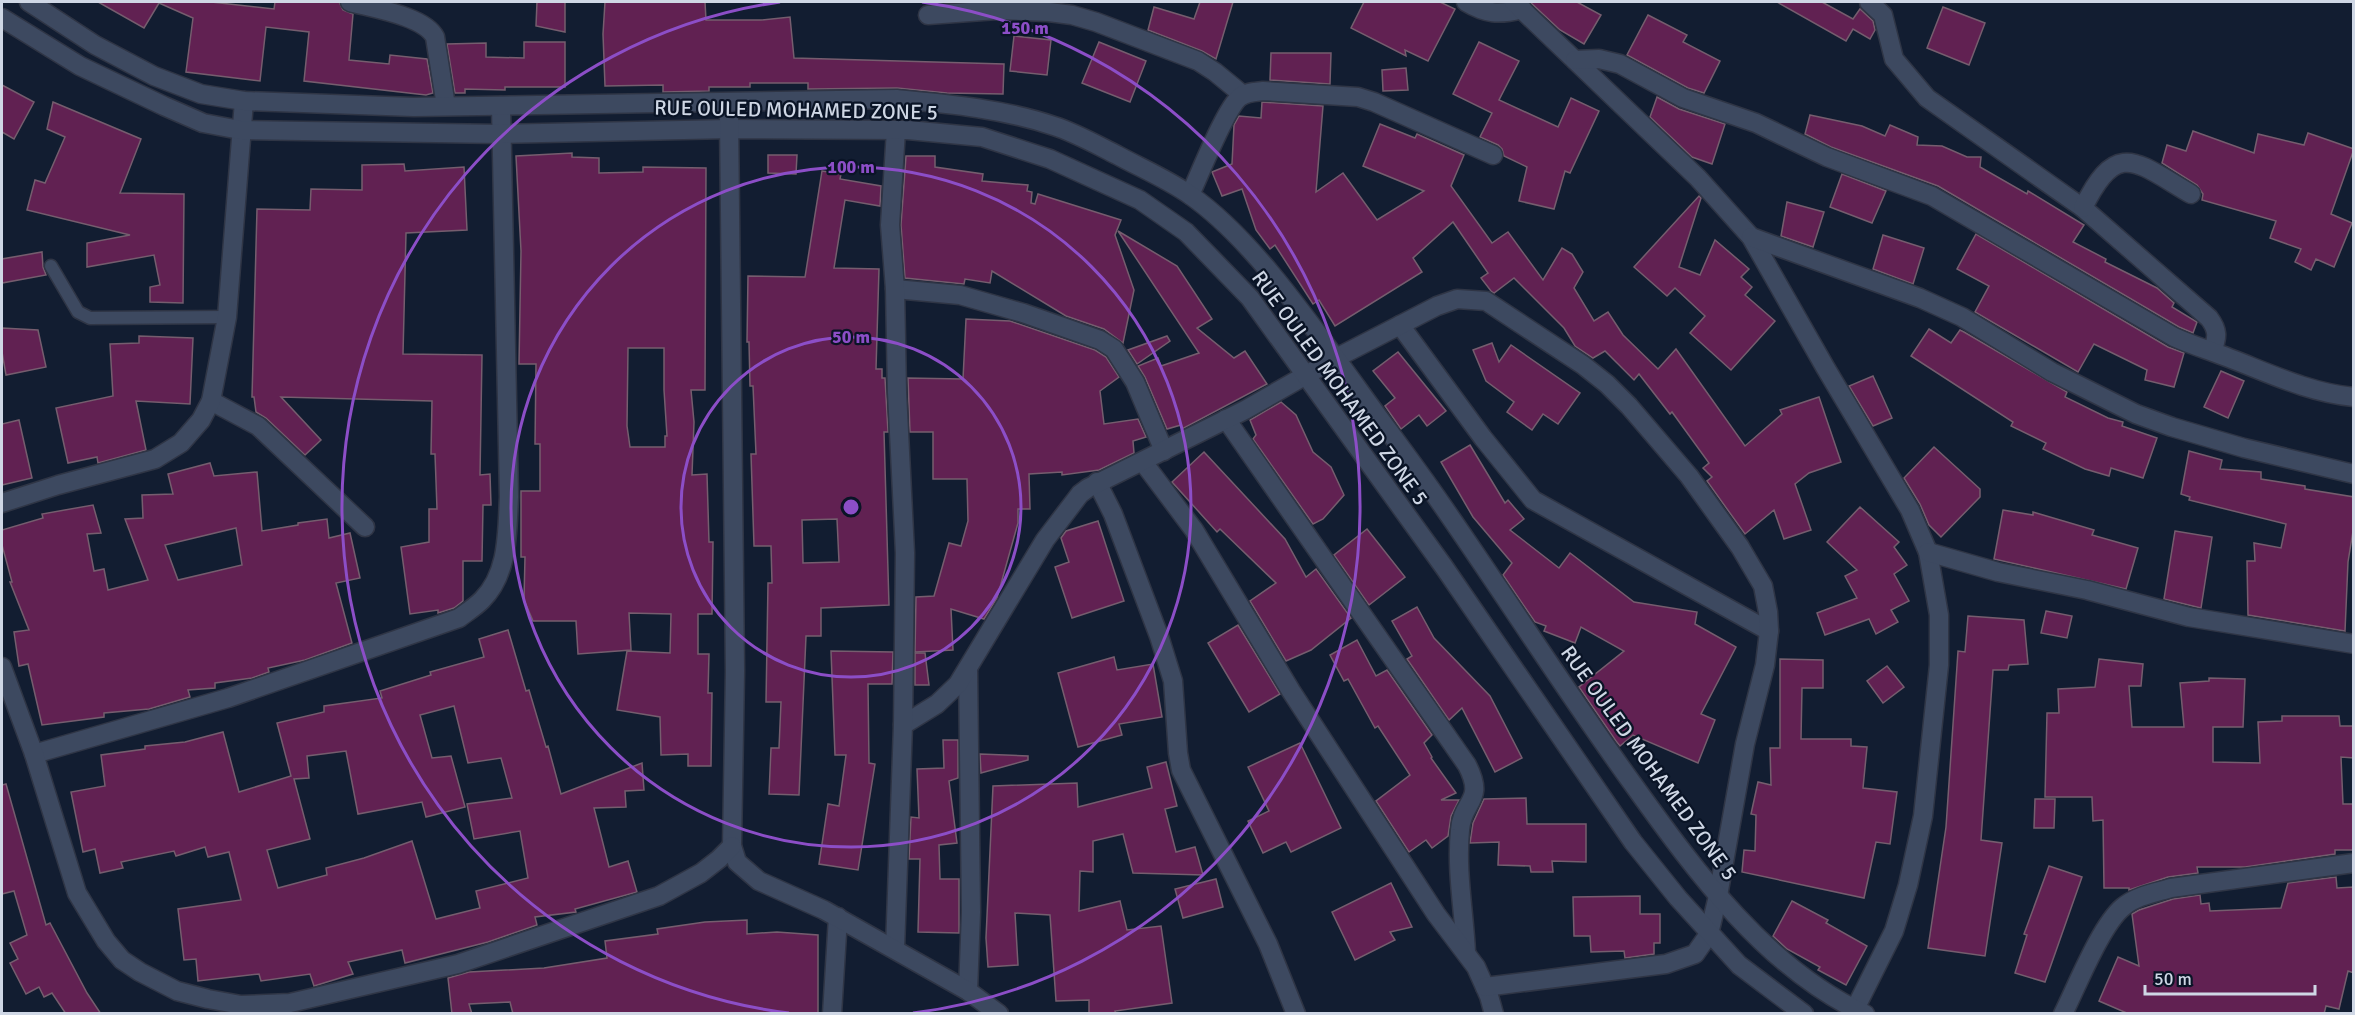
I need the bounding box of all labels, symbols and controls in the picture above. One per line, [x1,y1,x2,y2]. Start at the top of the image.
text: 150 m [1001,17,1049,39]
street label: RUE OULED MOHAMED ZONE 5 [654,95,938,125]
text: 100 m [827,156,875,178]
street label: RUE OULED MOHAMED ZONE 5 [1246,266,1434,510]
text: 50 m [832,326,870,348]
centre of rings [841,497,861,517]
street label: RUE OULED MOHAMED ZONE 5 [1555,641,1743,885]
scale bar [2145,958,2314,996]
text: 50 m [2154,968,2192,990]

